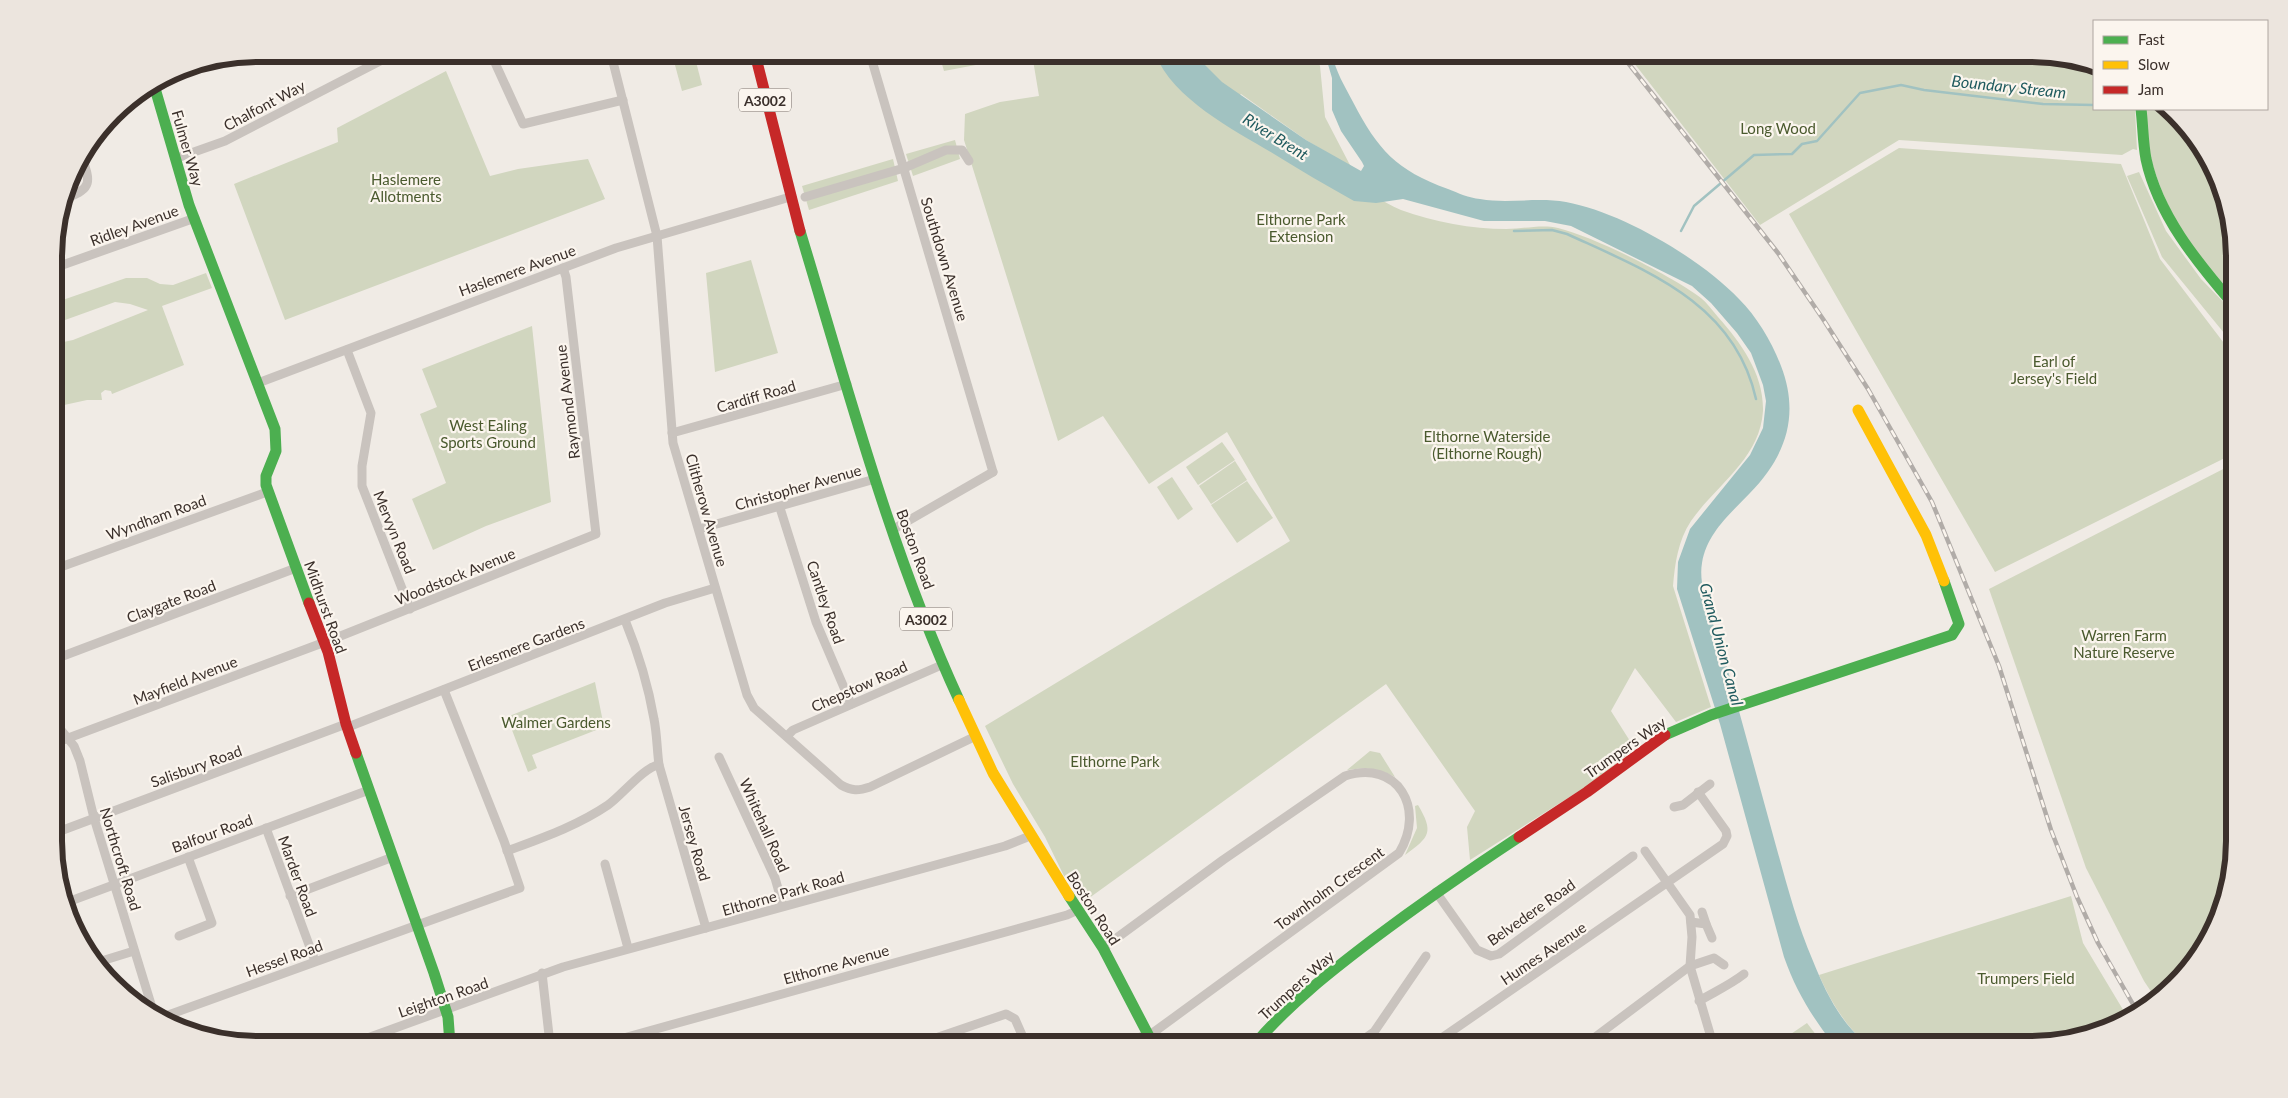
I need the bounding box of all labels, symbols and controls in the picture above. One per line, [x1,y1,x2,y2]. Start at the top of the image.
legend [2093,20,2268,110]
text: Fast [2138,30,2165,48]
text: Slow [2138,55,2170,73]
water label: Boundary Stream [1951,71,2067,101]
street label: Chalfont Way [220,76,308,134]
text: Jam [2138,80,2164,98]
road number: A3002 [739,88,791,112]
street label: Fulmer Way [169,108,208,188]
water label: River Brent [1240,109,1312,164]
park label: Long Wood [1740,119,1816,137]
park label: Haslemere Allotments [370,170,442,205]
street label: Southdown Avenue [918,195,972,323]
street label: Ridley Avenue [87,201,181,249]
park label: Elthorne Park Extension [1256,210,1346,245]
street label: Haslemere Avenue [456,240,578,299]
street label: Raymond Avenue [551,344,583,460]
park label: Earl of Jersey's Field [2011,352,2097,387]
street label: Cardiff Road [714,376,798,416]
park label: West Ealing Sports Ground [440,416,536,451]
park label: Elthorne Waterside (Elthorne Rough) [1424,427,1551,462]
street label: Clitherow Avenue [682,451,732,569]
street label: Christopher Avenue [733,460,863,514]
street label: Mervyn Road [370,488,420,576]
street label: Wyndham Road [104,491,208,543]
street label: Boston Road [893,506,939,592]
street label: Woodstock Avenue [392,544,518,608]
street label: Midhurst Road [301,558,351,656]
street label: Cantley Road [803,558,849,646]
street label: Claygate Road [124,576,218,626]
water label: Grand Union Canal [1696,580,1748,708]
road number: A3002 [900,608,952,630]
street label: Erlesmere Gardens [465,613,587,675]
park label: Warren Farm Nature Reserve [2073,626,2175,661]
street label: Mayfield Avenue [130,652,240,708]
street label: Chepstow Road [808,657,910,715]
street label: Trumpers Way [1581,712,1669,782]
park label: Walmer Gardens [501,713,611,731]
street label: Salisbury Road [148,741,244,791]
park label: Elthorne Park [1070,752,1160,770]
street label: Whitehall Road [736,775,794,875]
street label: Jersey Road [676,803,714,883]
street label: Northcroft Road [97,805,145,913]
street label: Balfour Road [169,810,255,856]
street label: Marder Road [275,833,321,919]
street label: Townholm Crescent [1271,842,1387,934]
street label: Elthorne Park Road [720,867,846,919]
street label: Boston Road [1064,868,1124,948]
street label: Belvedere Road [1484,875,1578,949]
street label: Humes Avenue [1497,918,1589,988]
street label: Hessel Road [243,936,325,980]
street label: Elthorne Avenue [781,940,891,988]
street label: Trumpers Way [1255,946,1337,1023]
park label: Trumpers Field [1977,969,2075,987]
street label: Leighton Road [396,973,490,1021]

